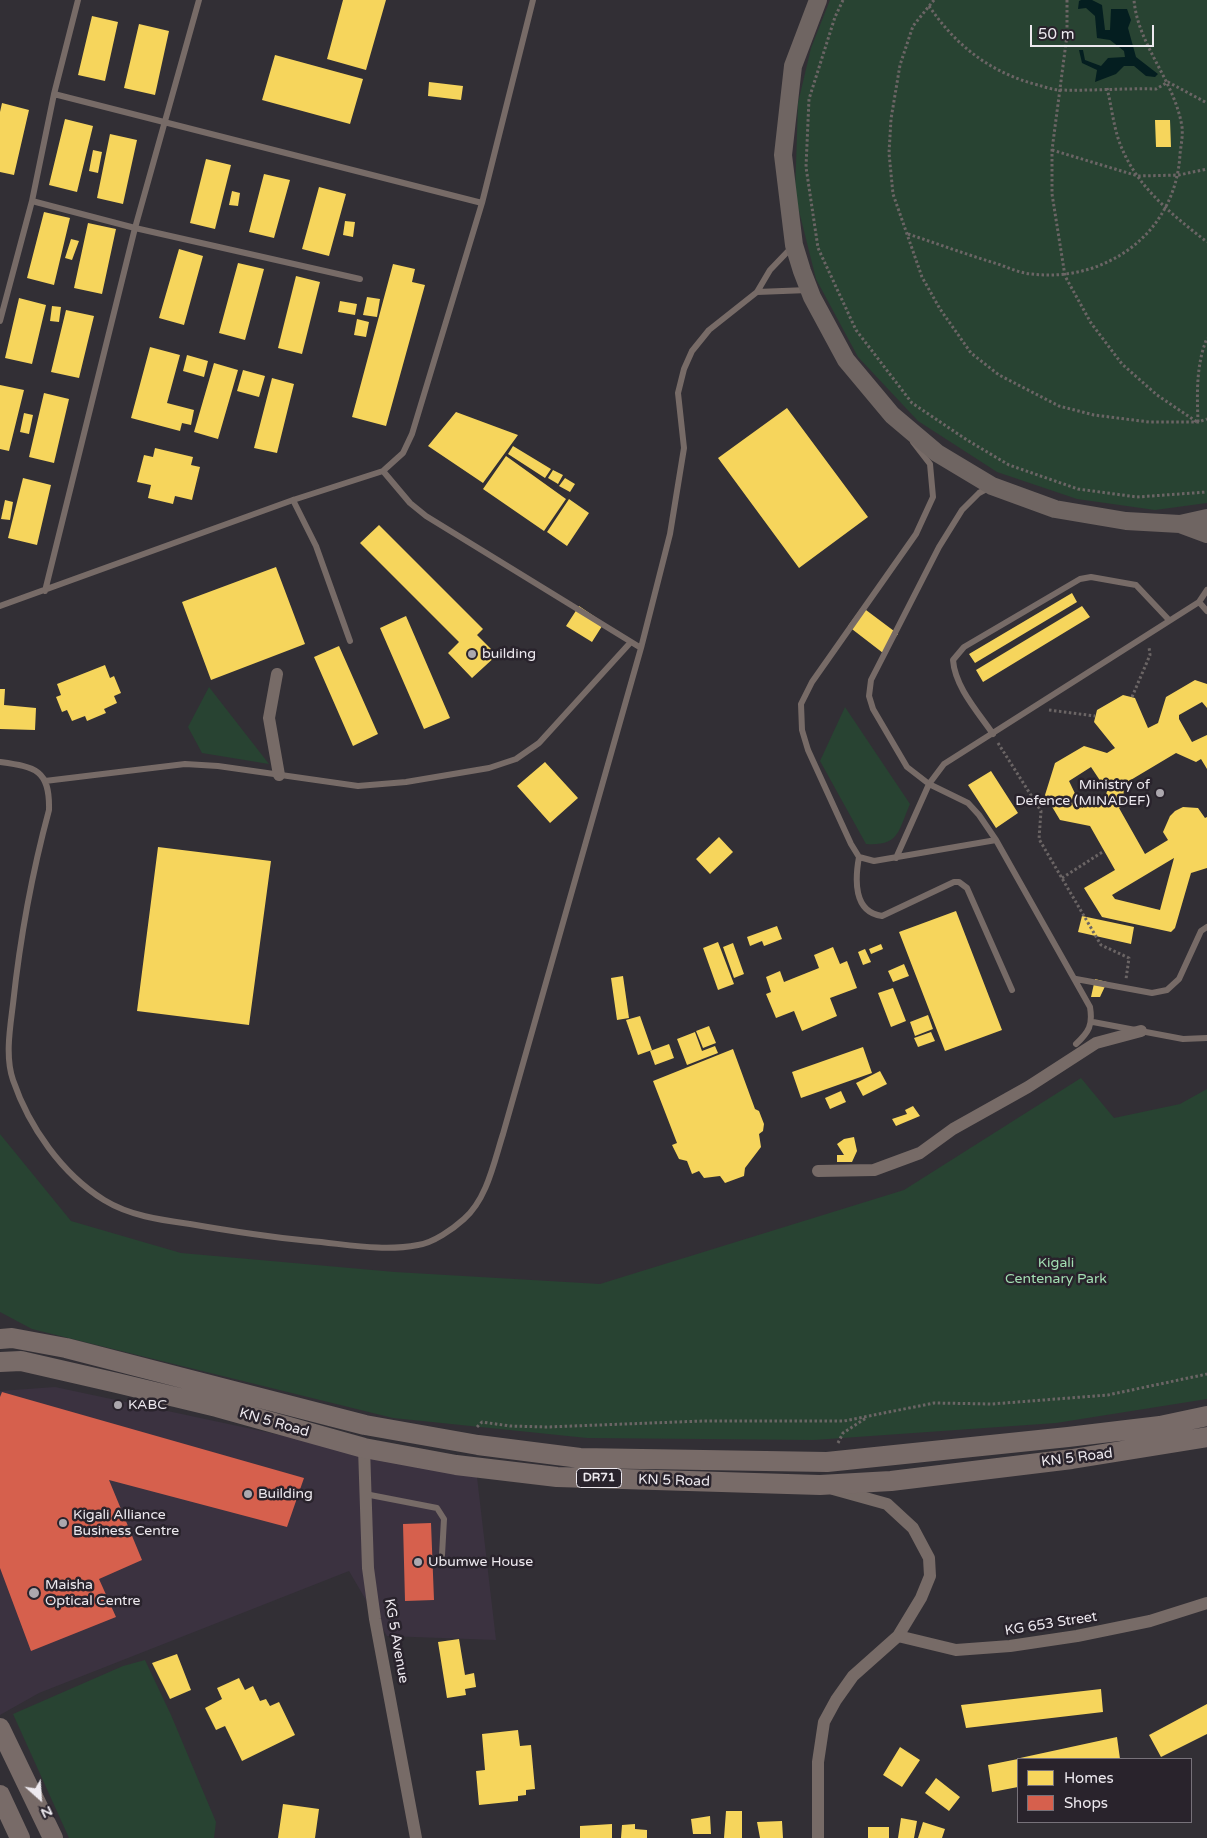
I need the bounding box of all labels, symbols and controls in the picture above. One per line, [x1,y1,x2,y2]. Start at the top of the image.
scale bar [1032,15,1156,47]
text: 50 m [1038,25,1075,43]
place label: building [482,646,536,662]
marker: building [466,648,478,660]
place label: Ministry of Defence (MINADEF) [1015,777,1150,810]
marker: Ministry of Defence (MINADEF) [1154,787,1166,799]
park label: Kigali Centenary Park [1005,1255,1107,1288]
place label: KABC [128,1397,167,1413]
marker: KABC [112,1399,124,1411]
street label: KN 5 Road [237,1405,311,1441]
street label: KN 5 Road [1040,1445,1114,1471]
road number: DR71 [576,1469,622,1488]
street label: KN 5 Road [638,1471,710,1491]
place label: Building [258,1486,313,1502]
marker: Building [242,1488,254,1500]
place label: Kigali Alliance Business Centre [73,1507,179,1540]
marker: Kigali Alliance Business Centre [57,1517,69,1529]
place label: Ubumwe House [428,1554,533,1570]
marker: Ubumwe House [412,1556,424,1568]
place label: Maisha Optical Centre [45,1577,141,1610]
marker: Maisha Optical Centre [27,1586,41,1600]
street label: KG 5 Avenue [380,1597,412,1685]
street label: KG 653 Street [1004,1608,1098,1640]
legend [1017,1758,1192,1823]
text: Homes [1064,1769,1114,1787]
north arrow [15,1773,65,1823]
text: Shops [1064,1794,1108,1812]
text: N [38,1802,56,1822]

